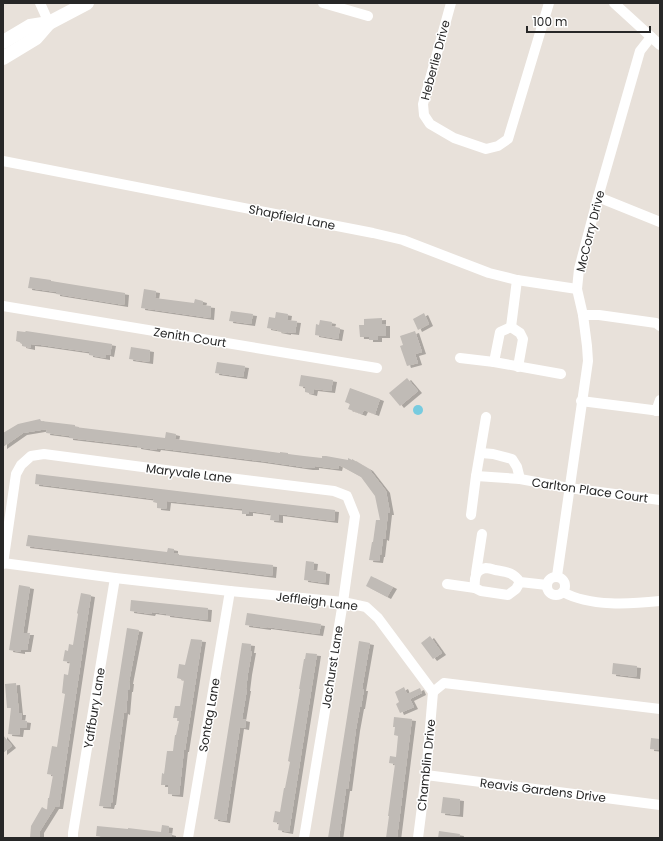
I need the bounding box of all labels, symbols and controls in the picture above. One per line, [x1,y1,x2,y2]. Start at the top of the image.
scale bar [527,8,650,34]
text: 100 m [533,13,567,30]
street label: Heberlie Drive [416,18,454,102]
street label: McCorry Drive [572,188,608,274]
street label: Shapfield Lane [247,200,337,234]
street label: Zenith Court [152,323,228,351]
street label: Maryvale Lane [145,459,233,487]
street label: Carlton Place Court [531,473,649,507]
street label: Jeffleigh Lane [275,588,359,614]
street label: Jachurst Lane [317,624,347,710]
street label: Yaffbury Lane [79,666,109,750]
street label: Sontag Lane [194,677,224,753]
street label: Chamblin Drive [413,718,439,812]
street label: Reavis Gardens Drive [479,774,607,806]

